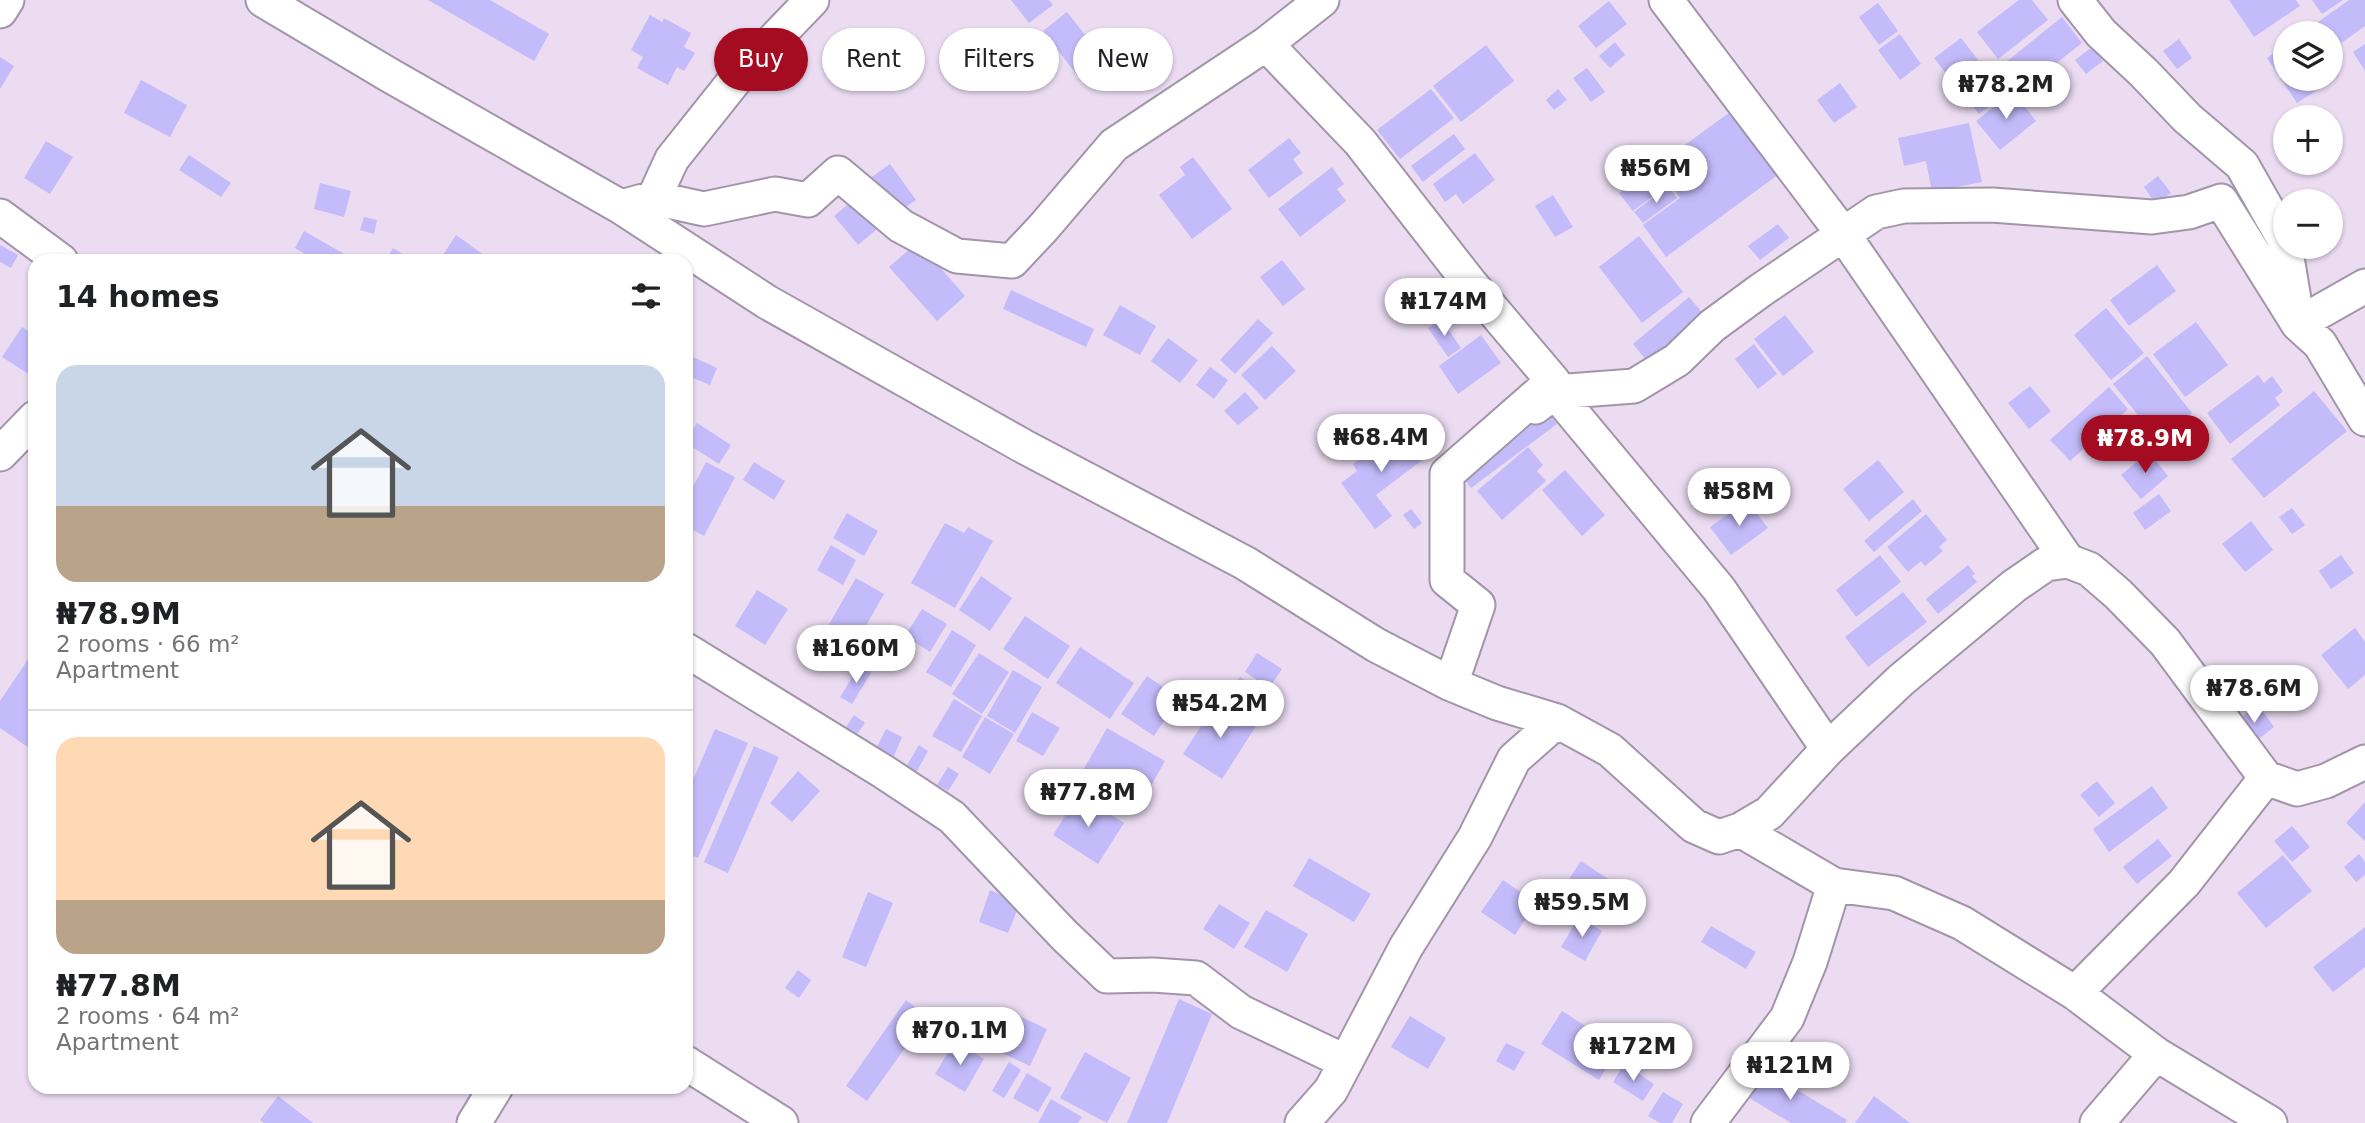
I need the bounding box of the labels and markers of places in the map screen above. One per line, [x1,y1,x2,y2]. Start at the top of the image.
pin: ₦78.2M [1949,61,2063,121]
pin: ₦56M [1615,146,1697,205]
pin: ₦174M [1395,278,1493,338]
pin: ₦68.4M [1324,414,1438,474]
pin: ₦78.9M [2088,416,2202,475]
pin: ₦58M [1698,468,1780,528]
pin: ₦160M [807,626,905,685]
pin: ₦78.6M [2197,666,2311,725]
pin: ₦54.2M [1163,680,1277,740]
pin: ₦77.8M [1031,770,1145,829]
pin: ₦59.5M [1525,880,1639,939]
pin: ₦70.1M [903,1007,1017,1067]
pin: ₦172M [1584,1024,1682,1083]
pin: ₦121M [1741,1042,1839,1102]

